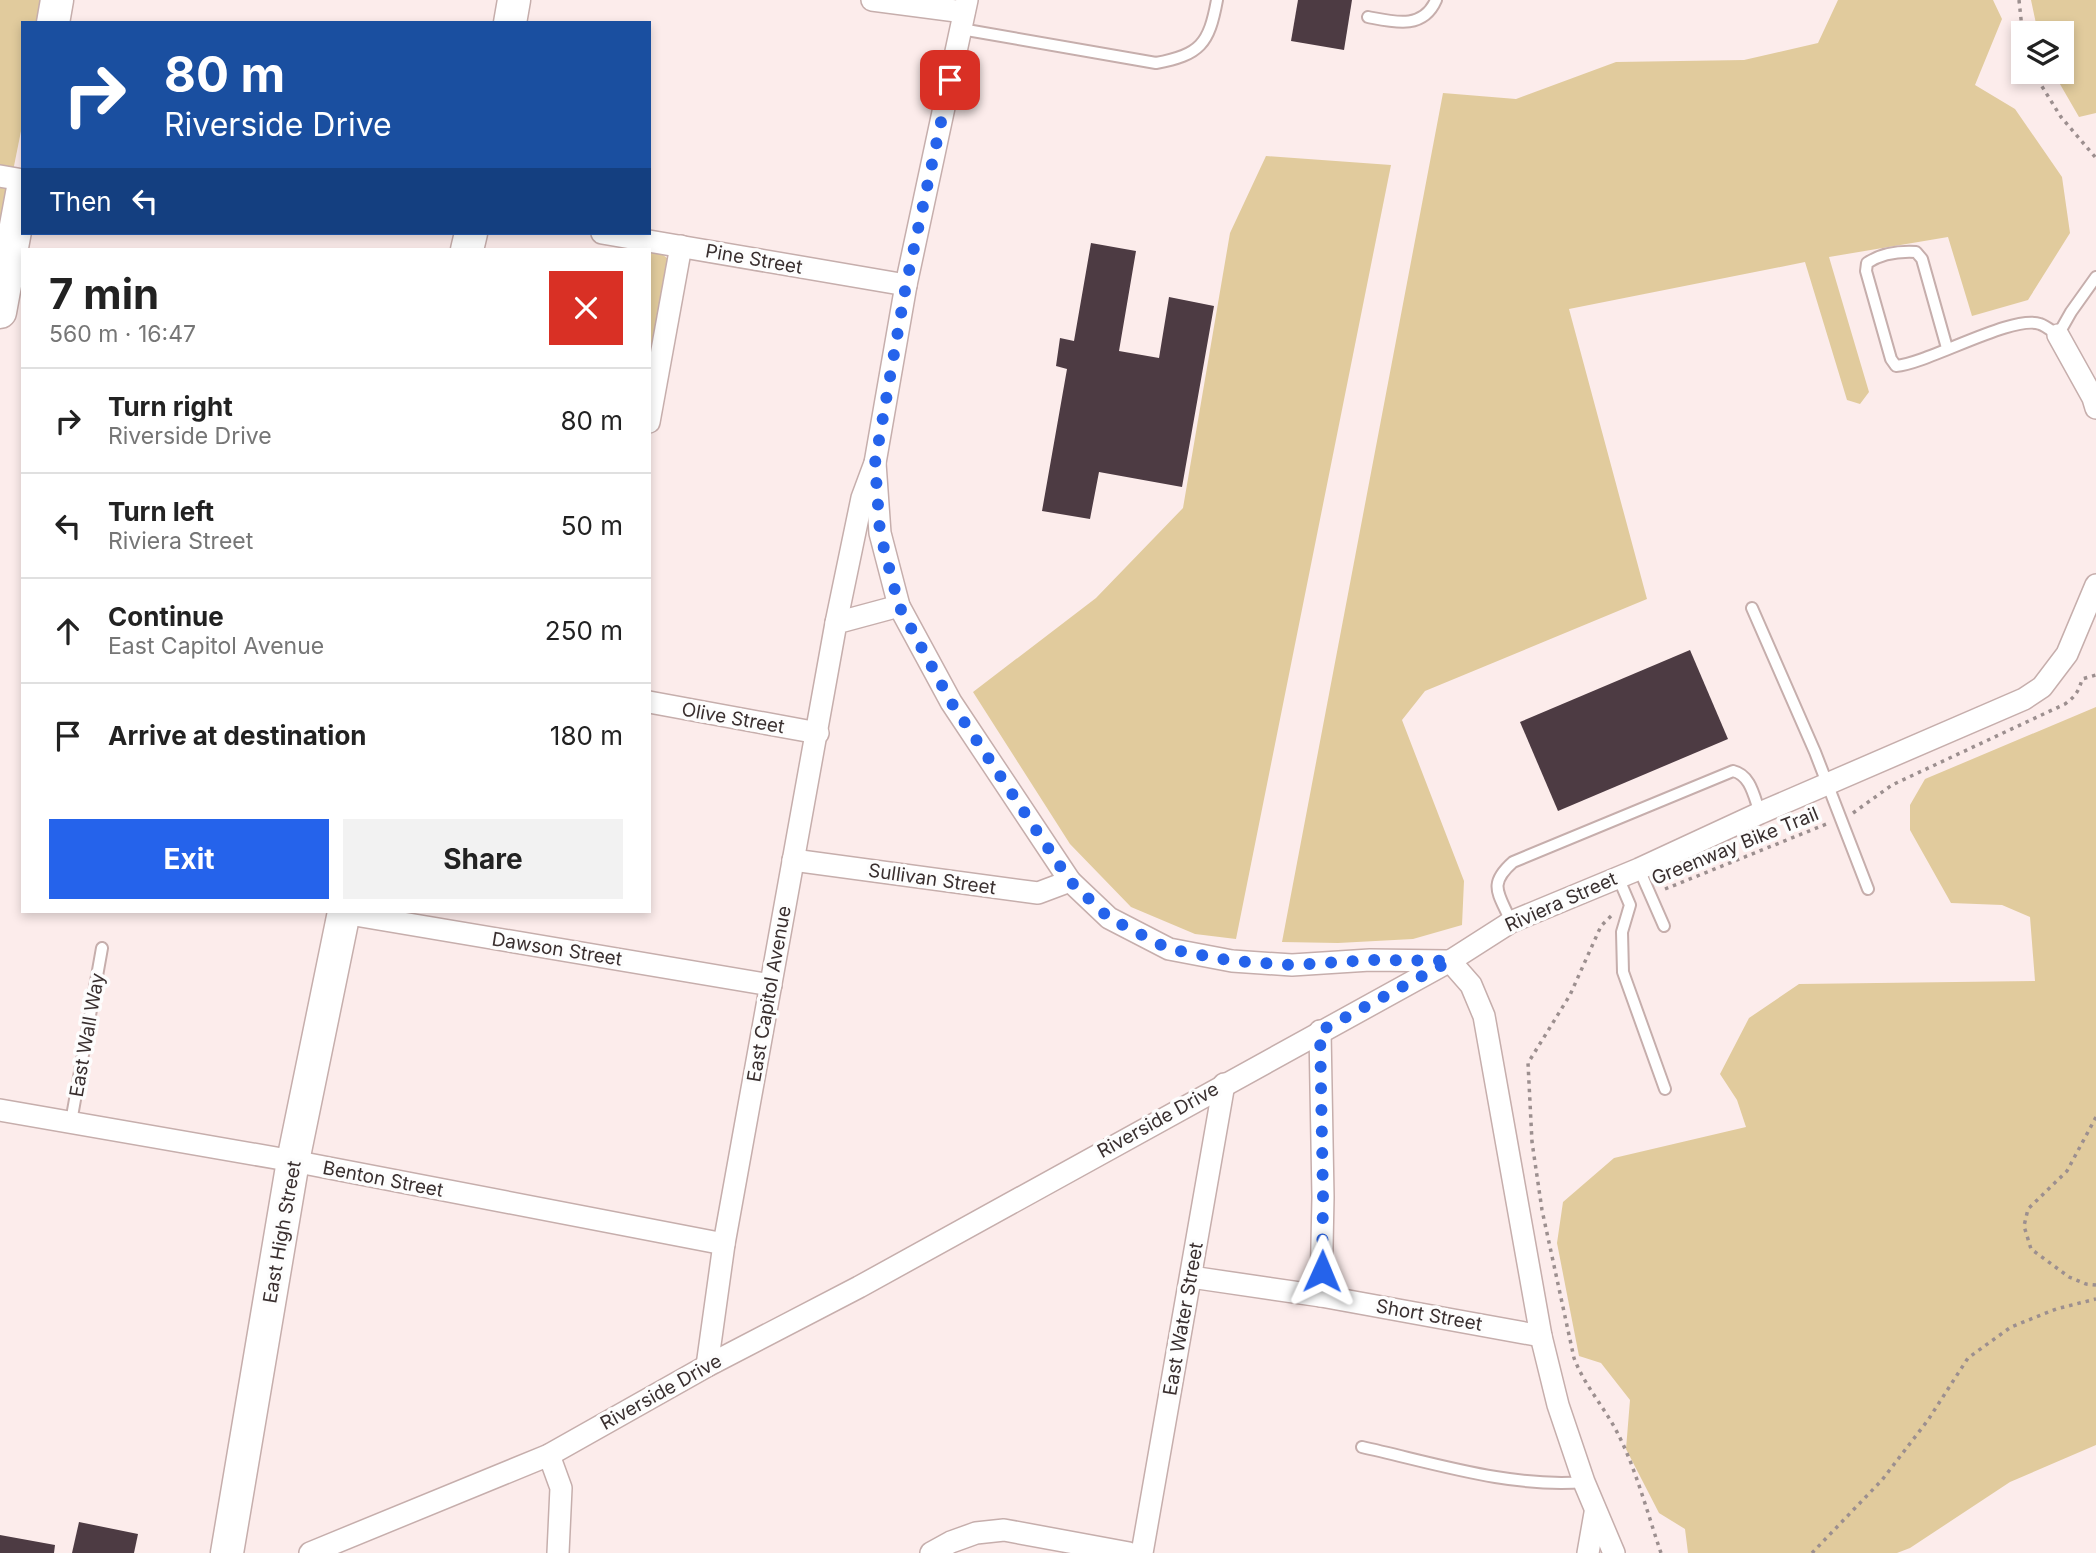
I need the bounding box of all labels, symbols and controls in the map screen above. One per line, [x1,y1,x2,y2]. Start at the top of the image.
map controls [2011,21,2074,84]
button: layers [2011,21,2074,84]
text: 80 m [164,45,285,104]
icon: right [49,49,140,140]
pin [920,50,980,110]
icon: arrive [931,61,969,99]
text: Riverside Drive [164,105,392,144]
icon: left [126,182,164,220]
text: Then [49,186,112,217]
street label: Pine Street [704,239,804,279]
text: 7 min [49,268,159,319]
button: close [549,271,623,345]
text: 560 m · 16:47 [49,320,196,348]
text: Turn right [108,391,233,422]
icon: right [49,402,87,440]
text: 80 m [560,405,623,436]
text: Riverside Drive [108,422,272,450]
text: Turn left [108,496,214,527]
icon: left [49,507,87,545]
text: 50 m [561,510,623,541]
text: Riviera Street [108,527,253,555]
text: Continue [108,601,224,632]
icon: ahead [49,612,87,650]
text: 250 m [545,615,623,646]
text: East Capitol Avenue [108,632,324,660]
street label: Olive Street [680,698,786,738]
icon: arrive [49,717,87,755]
text: Arrive at destination [108,720,367,751]
text: 180 m [550,720,623,751]
street label: Greenway Bike Trail [1648,802,1822,890]
button: Exit [49,819,329,899]
button: Share [343,819,623,899]
street label: Sullivan Street [867,859,997,899]
street label: Riviera Street [1502,867,1620,937]
street label: East Capitol Avenue [742,904,796,1084]
street label: Dawson Street [490,927,624,971]
street label: East Wall Way [65,971,109,1099]
street label: Riverside Drive [1093,1077,1223,1163]
street label: Benton Street [321,1156,445,1202]
street label: East High Street [258,1159,306,1305]
position arrow [1285,1234,1359,1308]
street label: East Water Street [1158,1241,1208,1397]
street label: Short Street [1374,1294,1484,1336]
street label: Riverside Drive [596,1349,726,1435]

